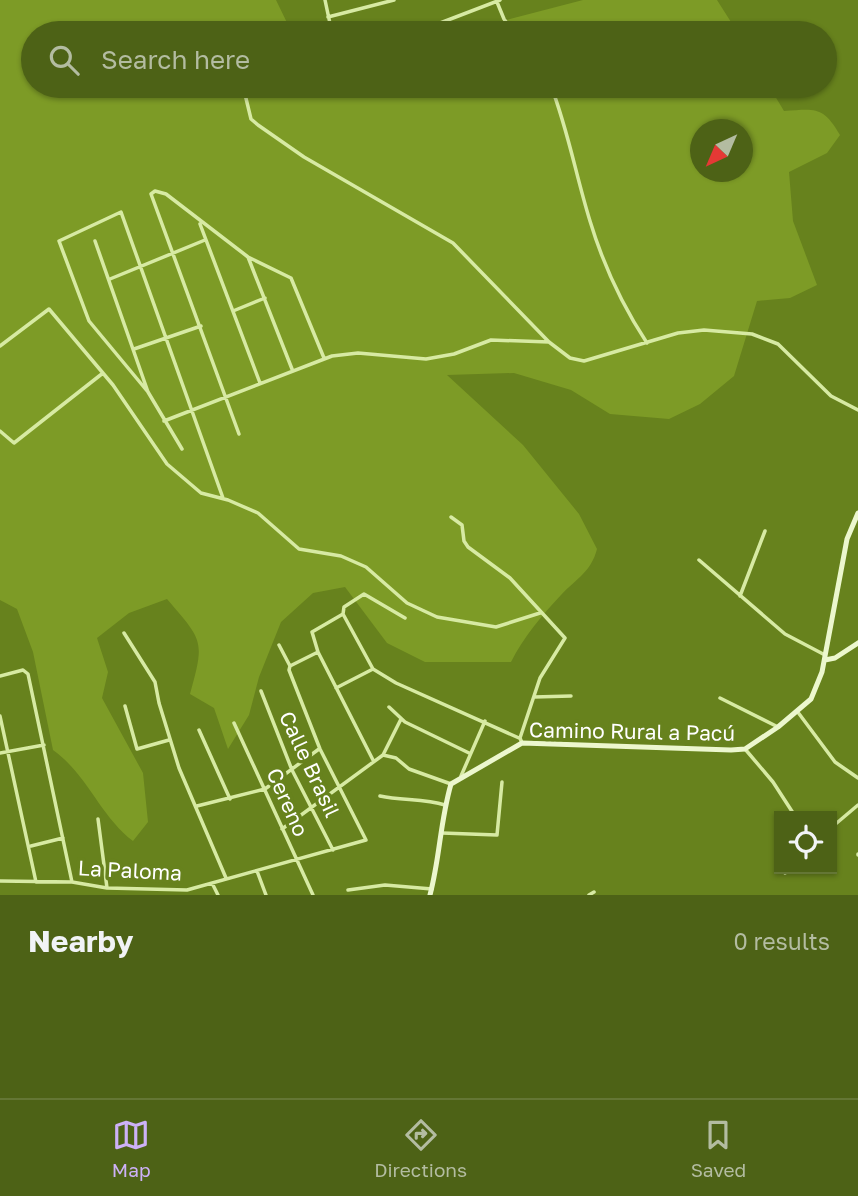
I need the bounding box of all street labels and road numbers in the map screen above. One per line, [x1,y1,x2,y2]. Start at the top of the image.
street label: Calle Brasil [274,707,346,821]
street label: Camino Rural a Pacú [529,716,735,746]
street label: Cereno [261,764,315,840]
street label: La Paloma [77,854,183,886]

